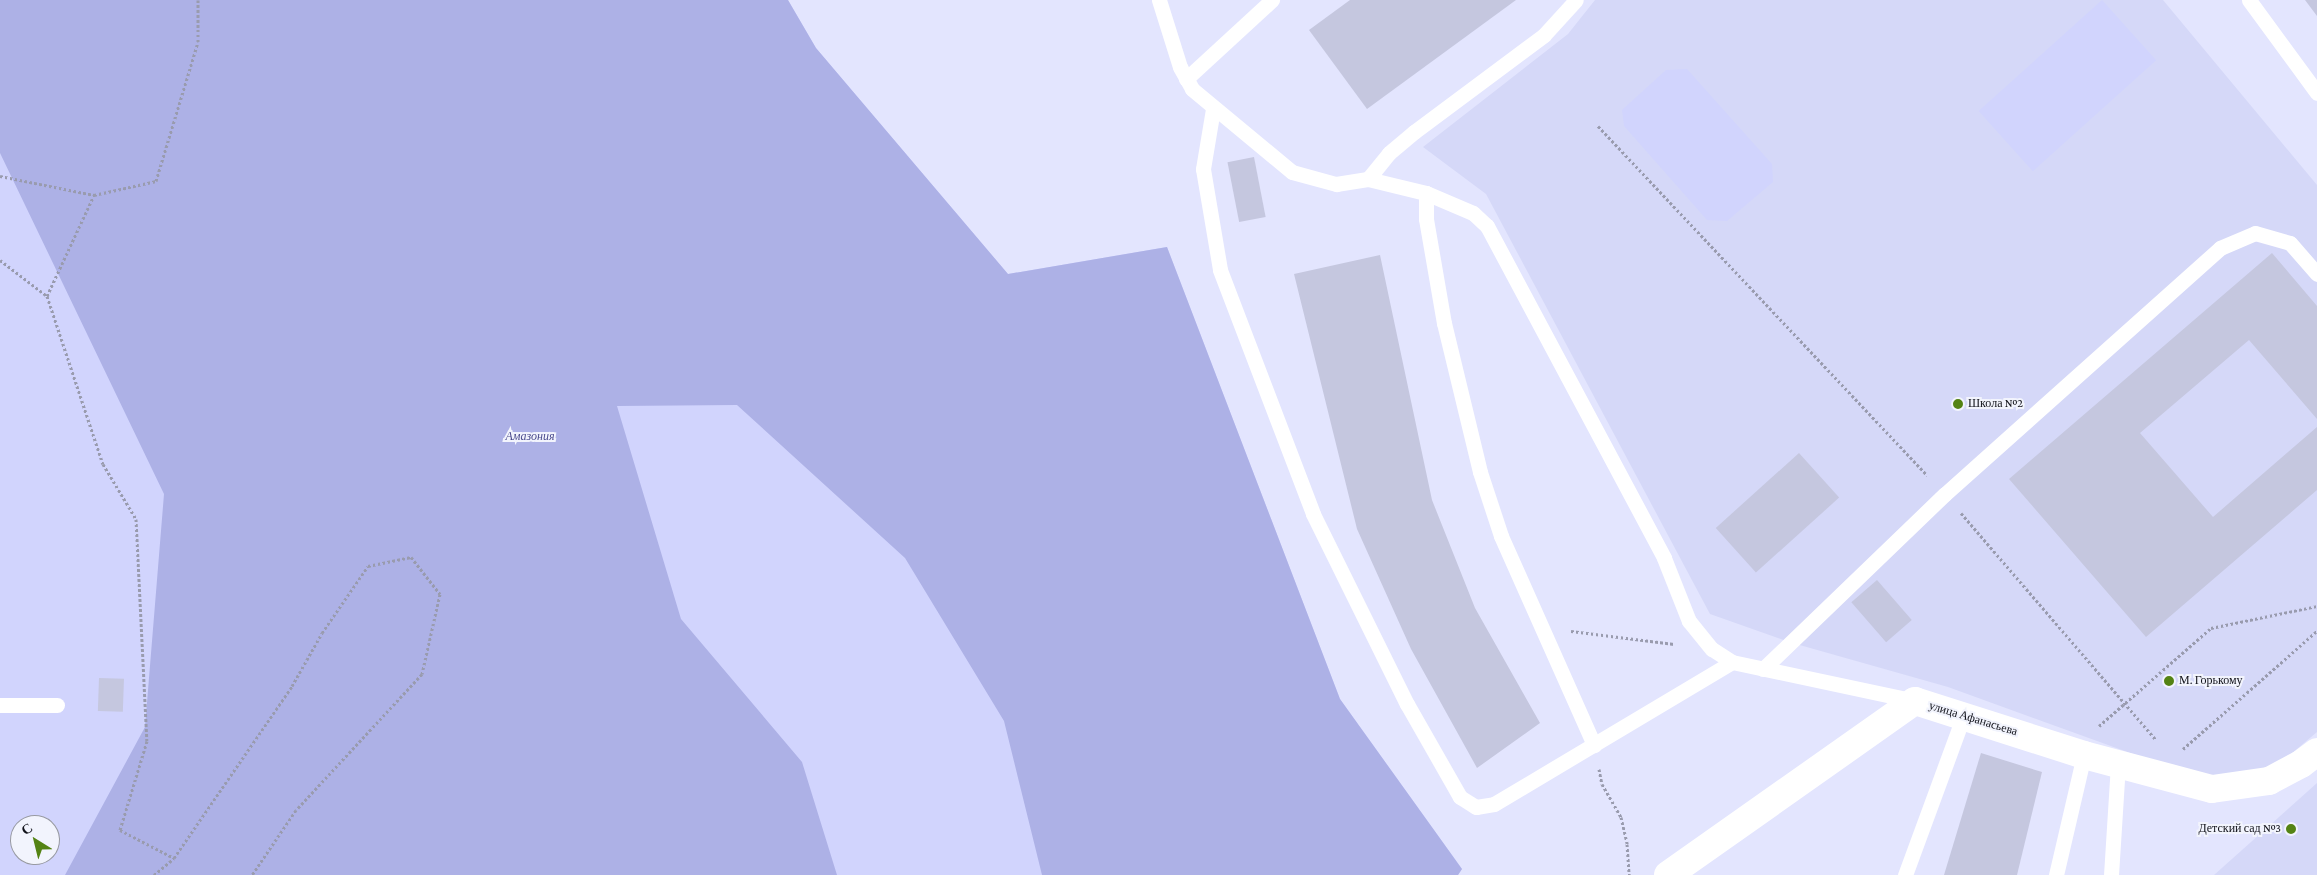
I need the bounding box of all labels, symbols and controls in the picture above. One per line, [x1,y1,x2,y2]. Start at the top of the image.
place label: Школа №2 [1968,397,2023,411]
marker: Школа №2 [1952,398,1964,410]
park label: Амазония [505,430,555,444]
place label: М. Горькому [2179,674,2243,688]
marker: М. Горькому [2163,675,2175,687]
street label: улица Афанасьева [1927,699,2019,739]
north arrow [10,815,60,865]
text: С [18,819,36,838]
place label: Детский сад №3 [2198,822,2281,836]
marker: Детский сад №3 [2285,823,2297,835]

